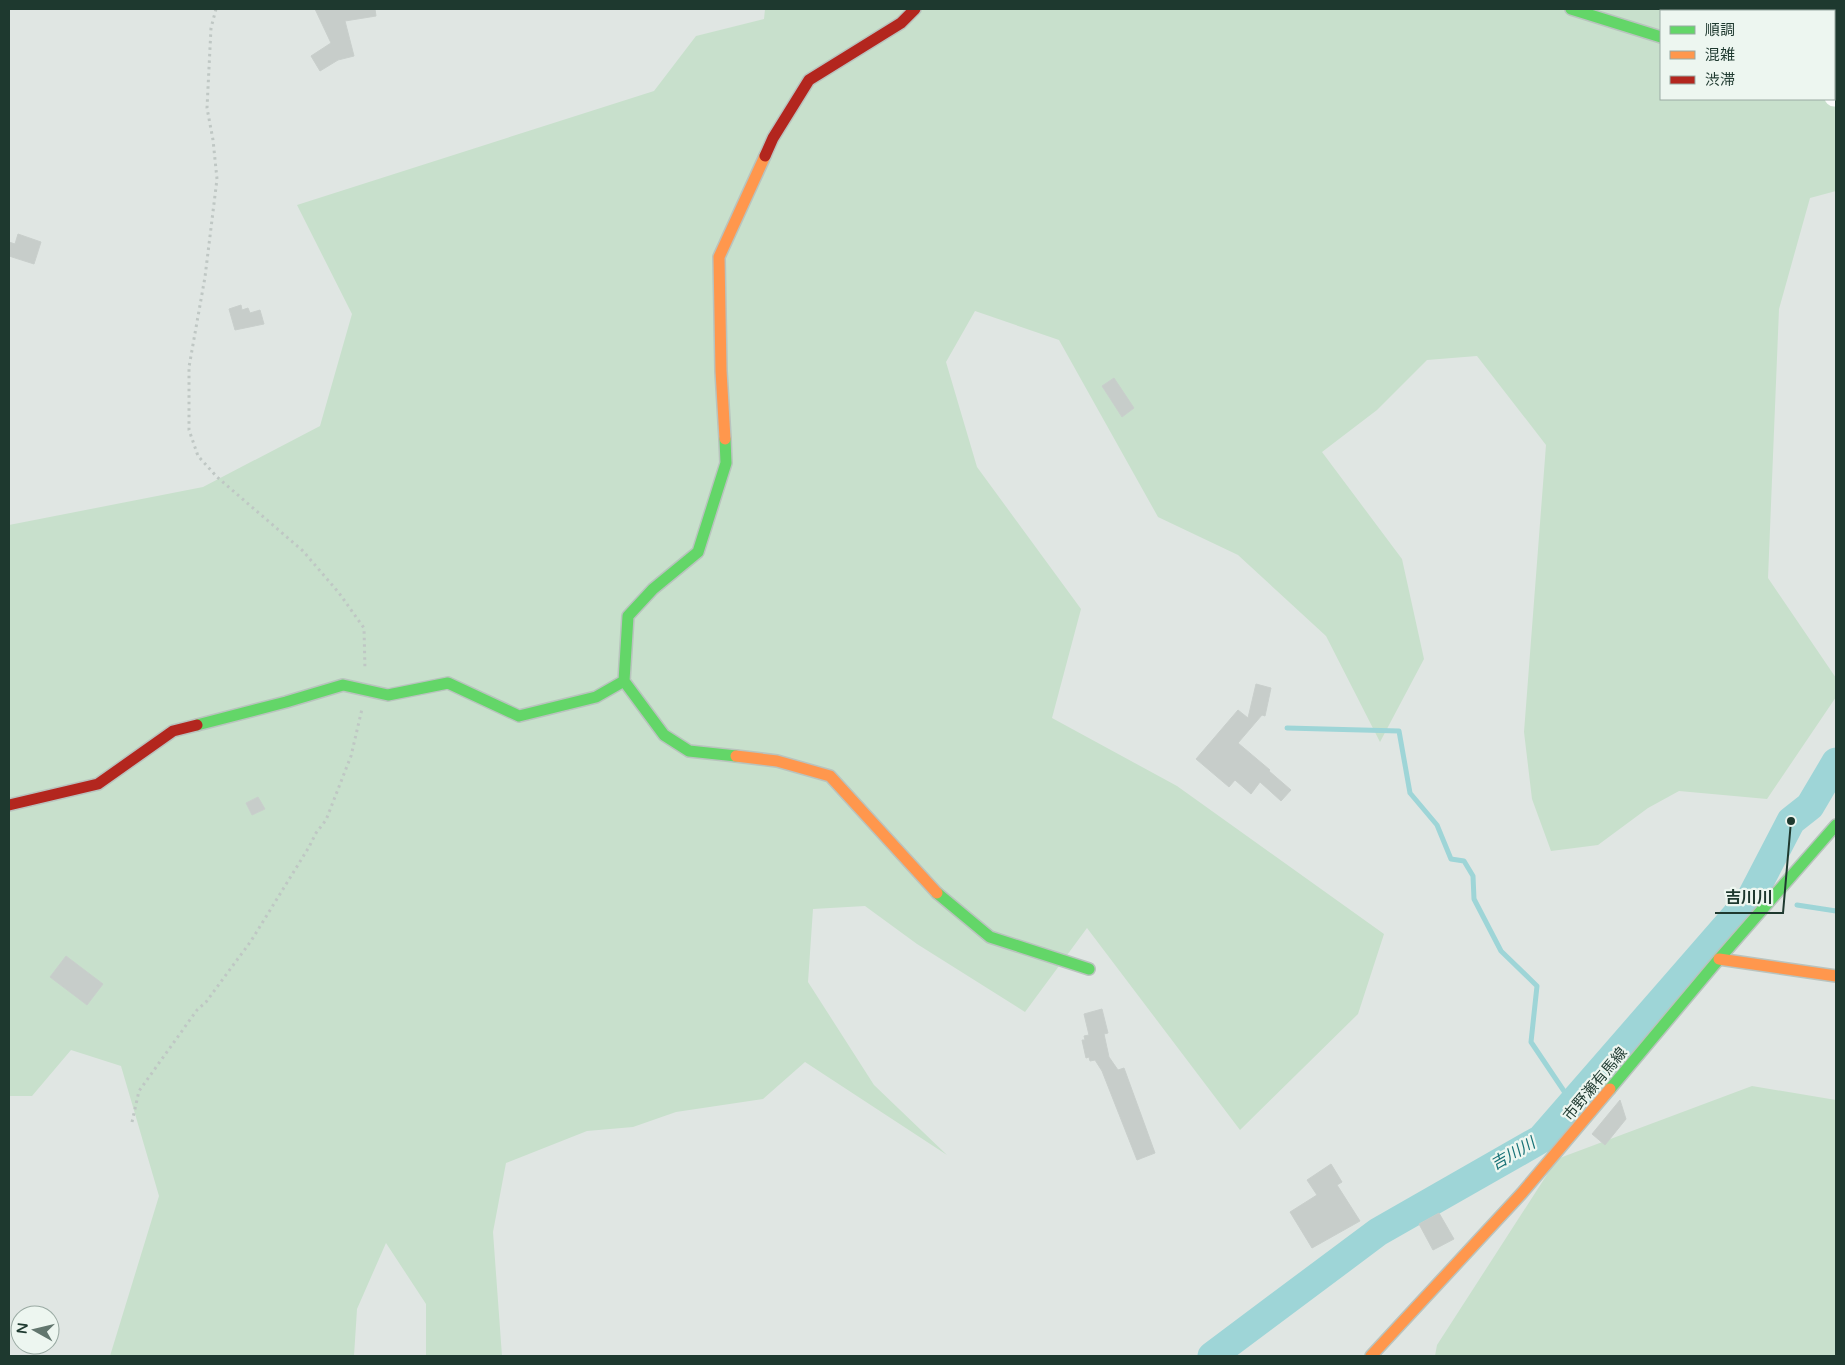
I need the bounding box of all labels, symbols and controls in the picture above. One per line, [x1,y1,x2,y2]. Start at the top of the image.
legend [1660,10,1835,100]
text: 順調 [1705,21,1735,39]
text: 混雑 [1705,46,1735,64]
text: 渋滞 [1705,71,1735,89]
callout: 吉川川 [1715,882,1783,913]
text: 吉川川 [1725,888,1773,908]
street label: 市野瀬有馬線 [1559,1044,1631,1124]
water label: 吉川川 [1487,1132,1541,1175]
north arrow [10,1305,60,1355]
text: N [13,1322,32,1335]

